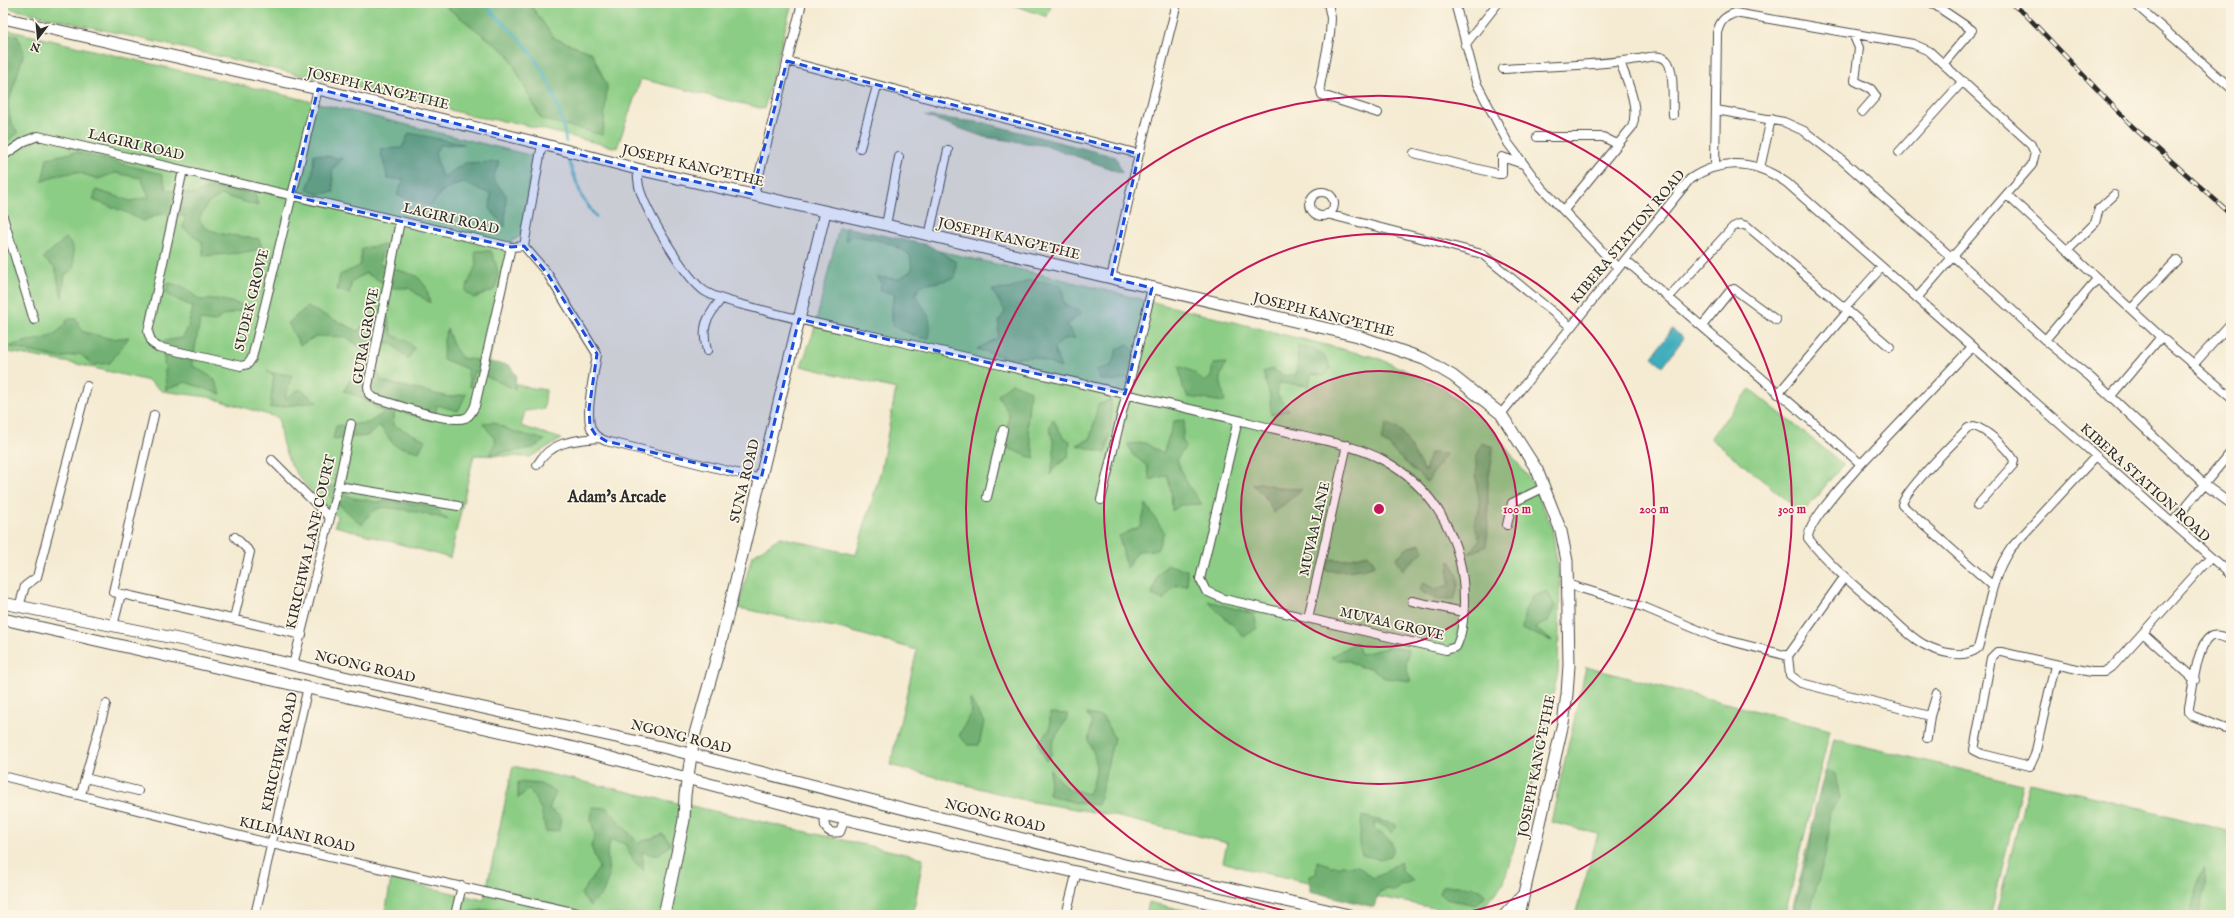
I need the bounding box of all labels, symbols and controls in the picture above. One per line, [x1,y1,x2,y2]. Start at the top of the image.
north arrow [18,18,58,58]
text: N [29,38,43,55]
street label: JOSEPH KANG'ETHE [303,63,451,114]
street label: LAGIRI ROAD [86,125,186,165]
street label: JOSEPH KANG'ETHE [618,140,766,191]
street label: KIBERA STATION ROAD [1567,166,1689,308]
street label: LAGIRI ROAD [401,199,501,239]
street label: JOSEPH KANG'ETHE [934,213,1082,264]
street label: SUDEK GROVE [231,247,273,353]
street label: GURA GROVE [349,286,383,386]
street label: JOSEPH KANG'ETHE [1249,288,1397,341]
street label: KIBERA STATION ROAD [2076,420,2214,546]
street label: SUNA ROAD [726,437,764,525]
street label: KIRICHWA LANE COURT [282,452,340,631]
street label: MUVAA LANE [1295,480,1335,578]
district label: Adam's Arcade [567,488,667,508]
centre of rings [1372,502,1386,516]
text: 100 m [1503,502,1532,517]
text: 200 m [1639,502,1669,517]
text: 300 m [1778,502,1807,517]
street label: MUVAA GROVE [1338,603,1446,645]
street label: NGONG ROAD [313,647,417,687]
street label: KIRICHWA ROAD [257,690,303,814]
street label: JOSEPH KANG'ETHE [1514,693,1560,841]
street label: NGONG ROAD [629,716,733,758]
street label: NGONG ROAD [943,795,1047,837]
street label: KILIMANI ROAD [237,813,357,857]

